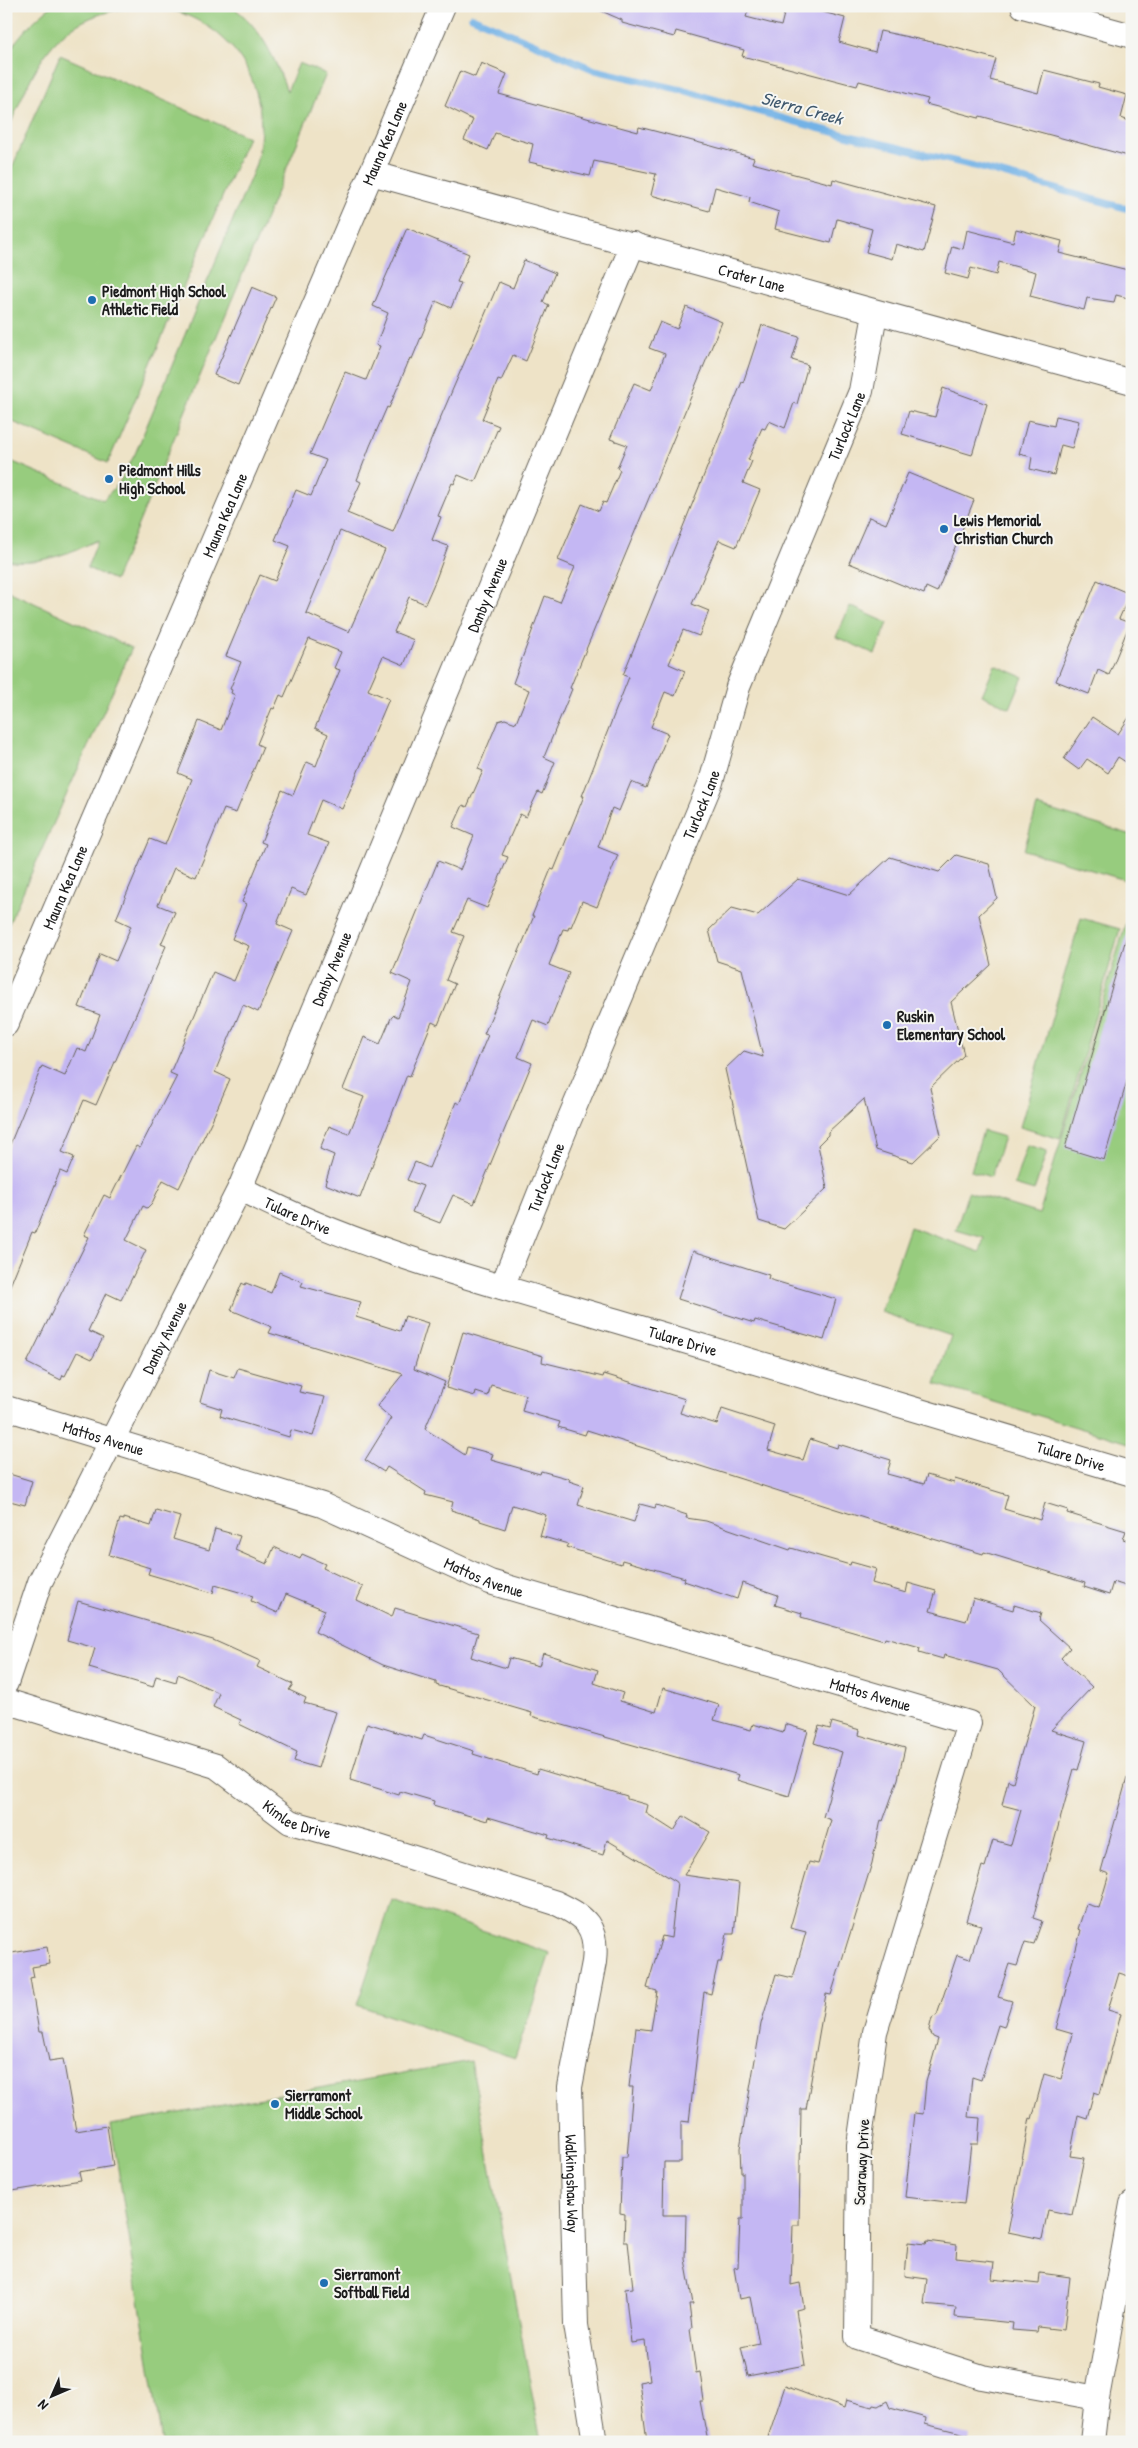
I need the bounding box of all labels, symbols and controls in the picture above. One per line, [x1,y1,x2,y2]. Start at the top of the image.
water label: Sierra Creek [759,85,847,131]
street label: Mauna Kea Lane [356,97,412,188]
street label: Crater Lane [716,258,789,298]
place label: Piedmont High School Athletic Field [102,280,226,320]
marker: Piedmont High School Athletic Field [86,294,98,306]
street label: Turlock Lane [822,387,871,464]
place label: Piedmont Hills High School [119,459,202,500]
street label: Mauna Kea Lane [197,469,253,561]
marker: Piedmont Hills High School [103,473,115,485]
place label: Lewis Memorial Christian Church [954,509,1053,549]
marker: Lewis Memorial Christian Church [938,523,950,535]
street label: Danby Avenue [462,554,513,635]
street label: Turlock Lane [677,767,725,843]
street label: Mauna Kea Lane [37,841,93,933]
street label: Danby Avenue [306,927,357,1009]
place label: Ruskin Elementary School [897,1005,1006,1046]
marker: Ruskin Elementary School [881,1019,893,1031]
street label: Turlock Lane [522,1139,570,1216]
street label: Tulare Drive [261,1191,335,1240]
street label: Danby Avenue [137,1297,192,1377]
street label: Tulare Drive [646,1320,720,1361]
street label: Mattos Avenue [60,1415,147,1461]
street label: Tulare Drive [1034,1435,1109,1477]
street label: Mattos Avenue [441,1551,527,1602]
street label: Mattos Avenue [827,1672,914,1717]
street label: Kimlee Drive [258,1794,334,1844]
place label: Sierramont Middle School [285,2084,363,2124]
marker: Sierramont Middle School [269,2098,281,2110]
street label: Scaraway Drive [848,2118,874,2206]
street label: Walkingshaw Way [560,2134,585,2233]
place label: Sierramont Softball Field [334,2263,410,2303]
marker: Sierramont Softball Field [318,2277,330,2289]
north arrow [28,2370,78,2420]
text: N [33,2396,52,2415]

